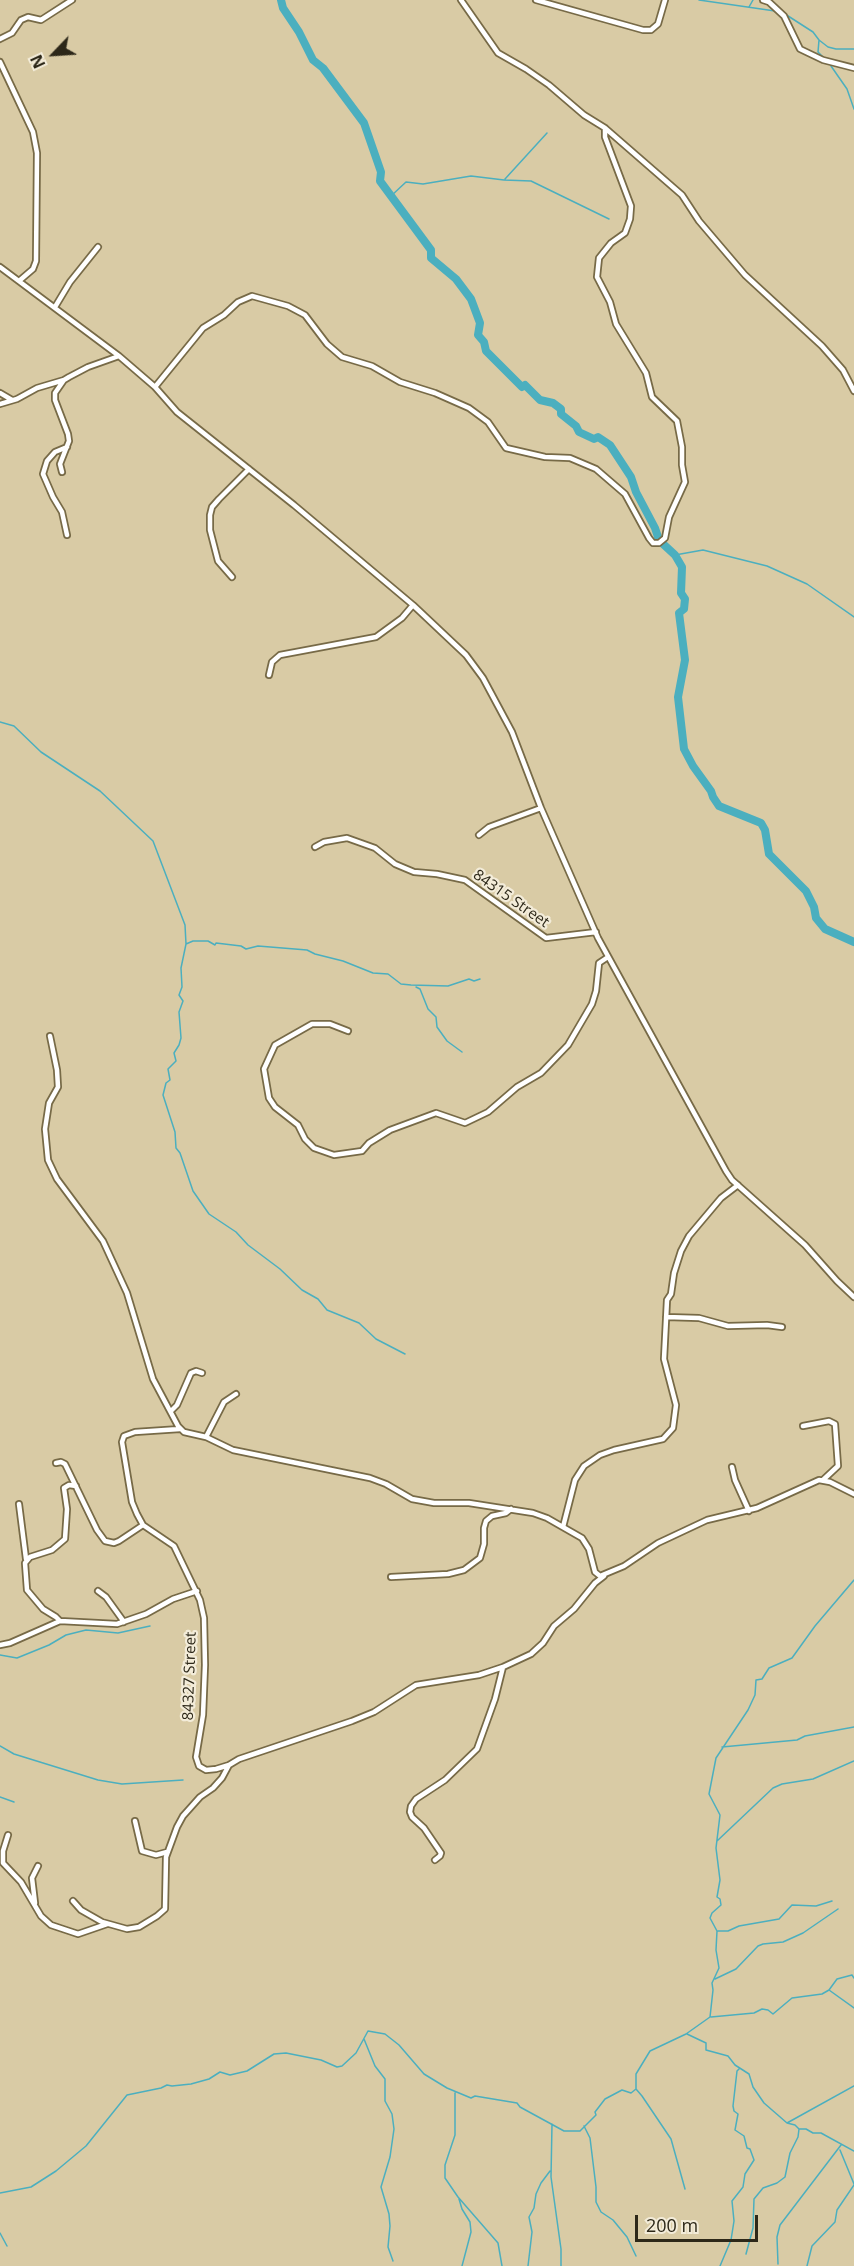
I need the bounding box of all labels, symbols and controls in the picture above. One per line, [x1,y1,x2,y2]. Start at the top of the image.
north arrow [24,24,84,84]
text: N [25,51,50,72]
street label: 84315 Street [470,866,552,932]
street label: 84327 Street [179,1631,201,1721]
scale bar [638,2203,761,2241]
text: 200 m [646,2213,698,2237]

